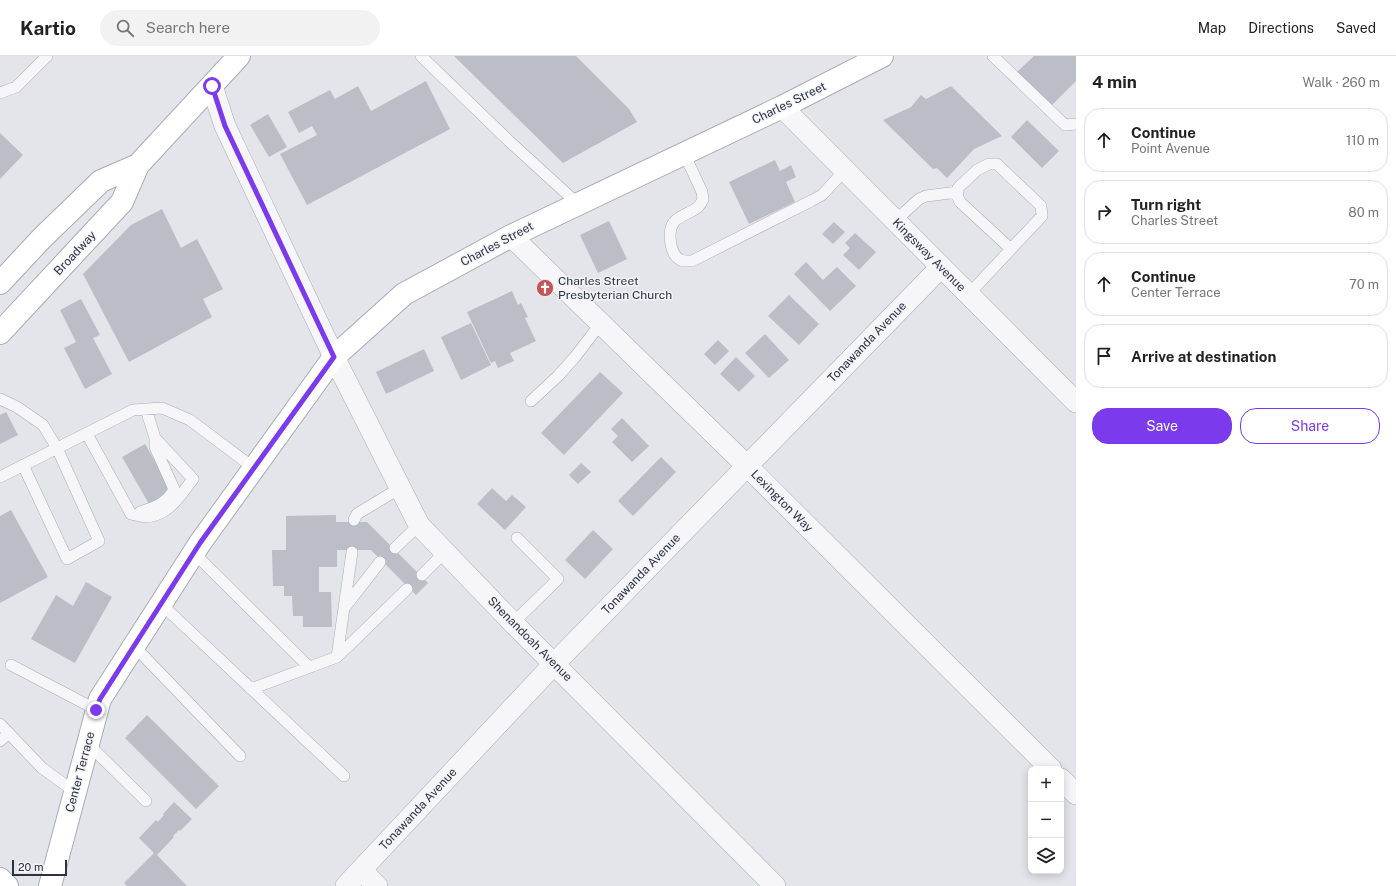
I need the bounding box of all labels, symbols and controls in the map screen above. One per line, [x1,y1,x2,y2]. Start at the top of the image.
search box [100,10,380,46]
text: Kartio [20,17,76,39]
icon: search [114,17,136,39]
text: Search here [146,19,230,36]
text: Map [1198,20,1226,36]
text: Directions [1248,20,1314,36]
text: Saved [1336,20,1376,36]
text: 4 min [1092,72,1137,92]
text: Walk · 260 m [1302,75,1380,90]
route start [203,77,221,95]
street label: Charles Street [750,79,829,127]
text: Continue [1131,124,1196,141]
icon: ahead [1093,129,1115,151]
text: 110 m [1346,133,1379,148]
text: Point Avenue [1131,141,1210,156]
text: Turn right [1131,196,1201,213]
icon: right [1093,201,1115,223]
text: 80 m [1348,205,1379,220]
text: Charles Street [1131,213,1218,228]
street label: Kingsway Avenue [890,216,969,295]
street label: Charles Street [458,219,536,269]
street label: Broadway [51,228,99,278]
text: Continue [1131,268,1196,285]
icon: ahead [1093,273,1115,295]
place label: Charles Street Presbyterian Church [558,274,672,302]
text: 70 m [1349,277,1379,292]
church icon: Charles Street Presbyterian Church [535,278,555,298]
text: Center Terrace [1131,285,1221,300]
street label: Tonawanda Avenue [825,298,909,385]
icon: arrive [1093,345,1115,367]
text: Arrive at destination [1131,348,1276,365]
button: Save [1092,408,1232,444]
button: Share [1240,408,1380,444]
street label: Lexington Way [748,467,816,535]
street label: Tonawanda Avenue [599,530,683,617]
street label: Shenandoah Avenue [485,594,575,684]
route end [87,701,105,719]
street label: Center Terrace [63,730,98,814]
street label: Tonawanda Avenue [376,765,460,853]
map controls [1028,766,1064,874]
button: + [1028,766,1064,802]
button: − [1028,802,1064,838]
button: layers [1028,838,1064,874]
scale bar [12,858,67,877]
text: 20 m [18,861,43,873]

